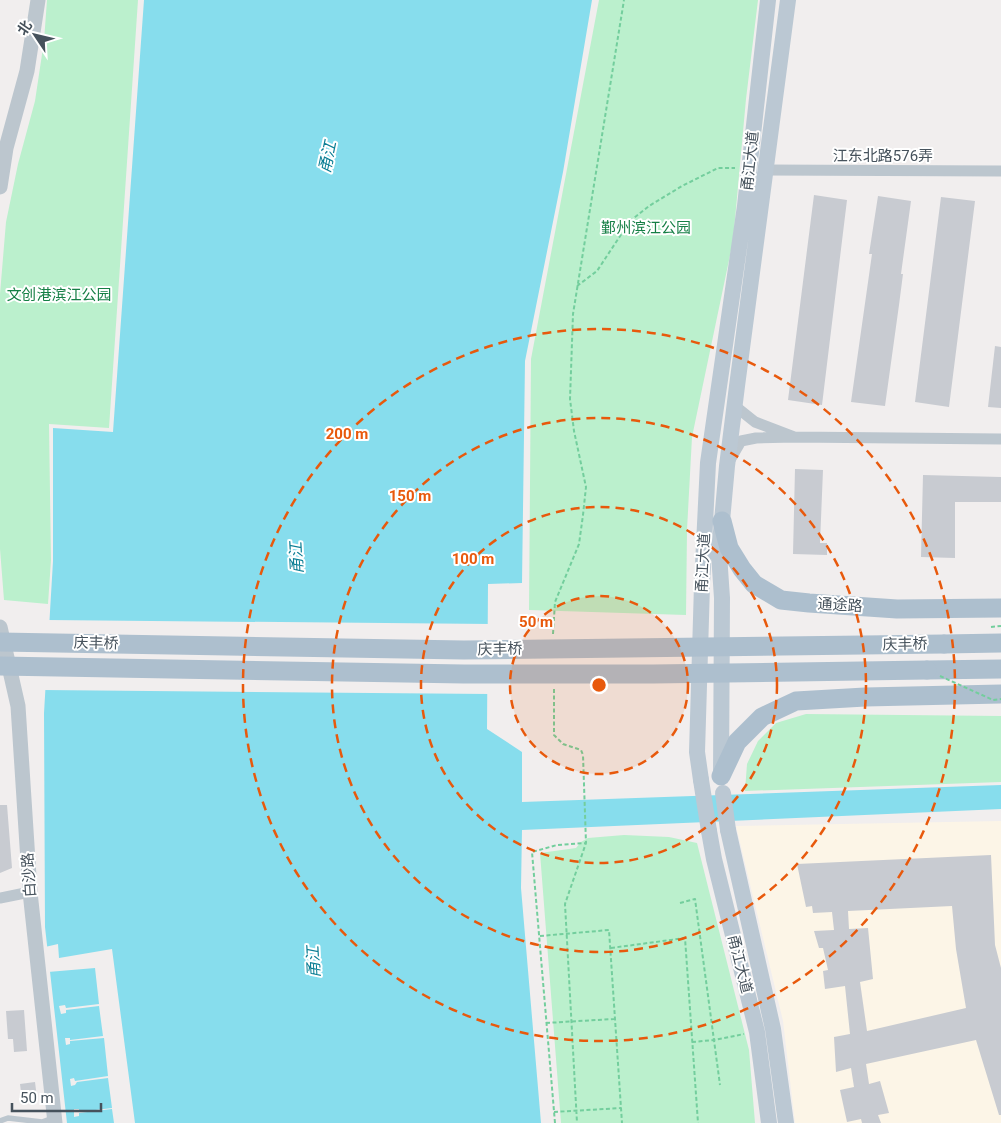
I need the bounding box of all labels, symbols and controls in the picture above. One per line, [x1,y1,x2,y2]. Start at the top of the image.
north arrow [10,10,60,60]
text: 北 [14,17,35,38]
street label: 甬江大道 [738,130,762,192]
water label: 甬江 [315,138,341,175]
street label: 江东北路576弄 [833,147,933,165]
park label: 鄞州滨江公园 [601,219,691,237]
park label: 文创港滨江公园 [6,286,112,304]
text: 200 m [326,425,368,443]
text: 150 m [389,487,431,505]
street label: 甬江大道 [692,533,714,593]
water label: 甬江 [286,540,307,574]
text: 100 m [452,550,494,568]
street label: 通途路 [817,595,863,615]
text: 50 m [519,613,553,631]
street label: 庆丰桥 [73,634,119,652]
street label: 庆丰桥 [882,635,928,653]
street label: 庆丰桥 [477,640,523,658]
centre of rings [590,676,608,694]
street label: 白沙路 [18,852,40,898]
street label: 甬江大道 [724,933,756,995]
water label: 甬江 [303,944,324,978]
scale bar [12,1080,101,1112]
text: 50 m [20,1089,54,1107]

